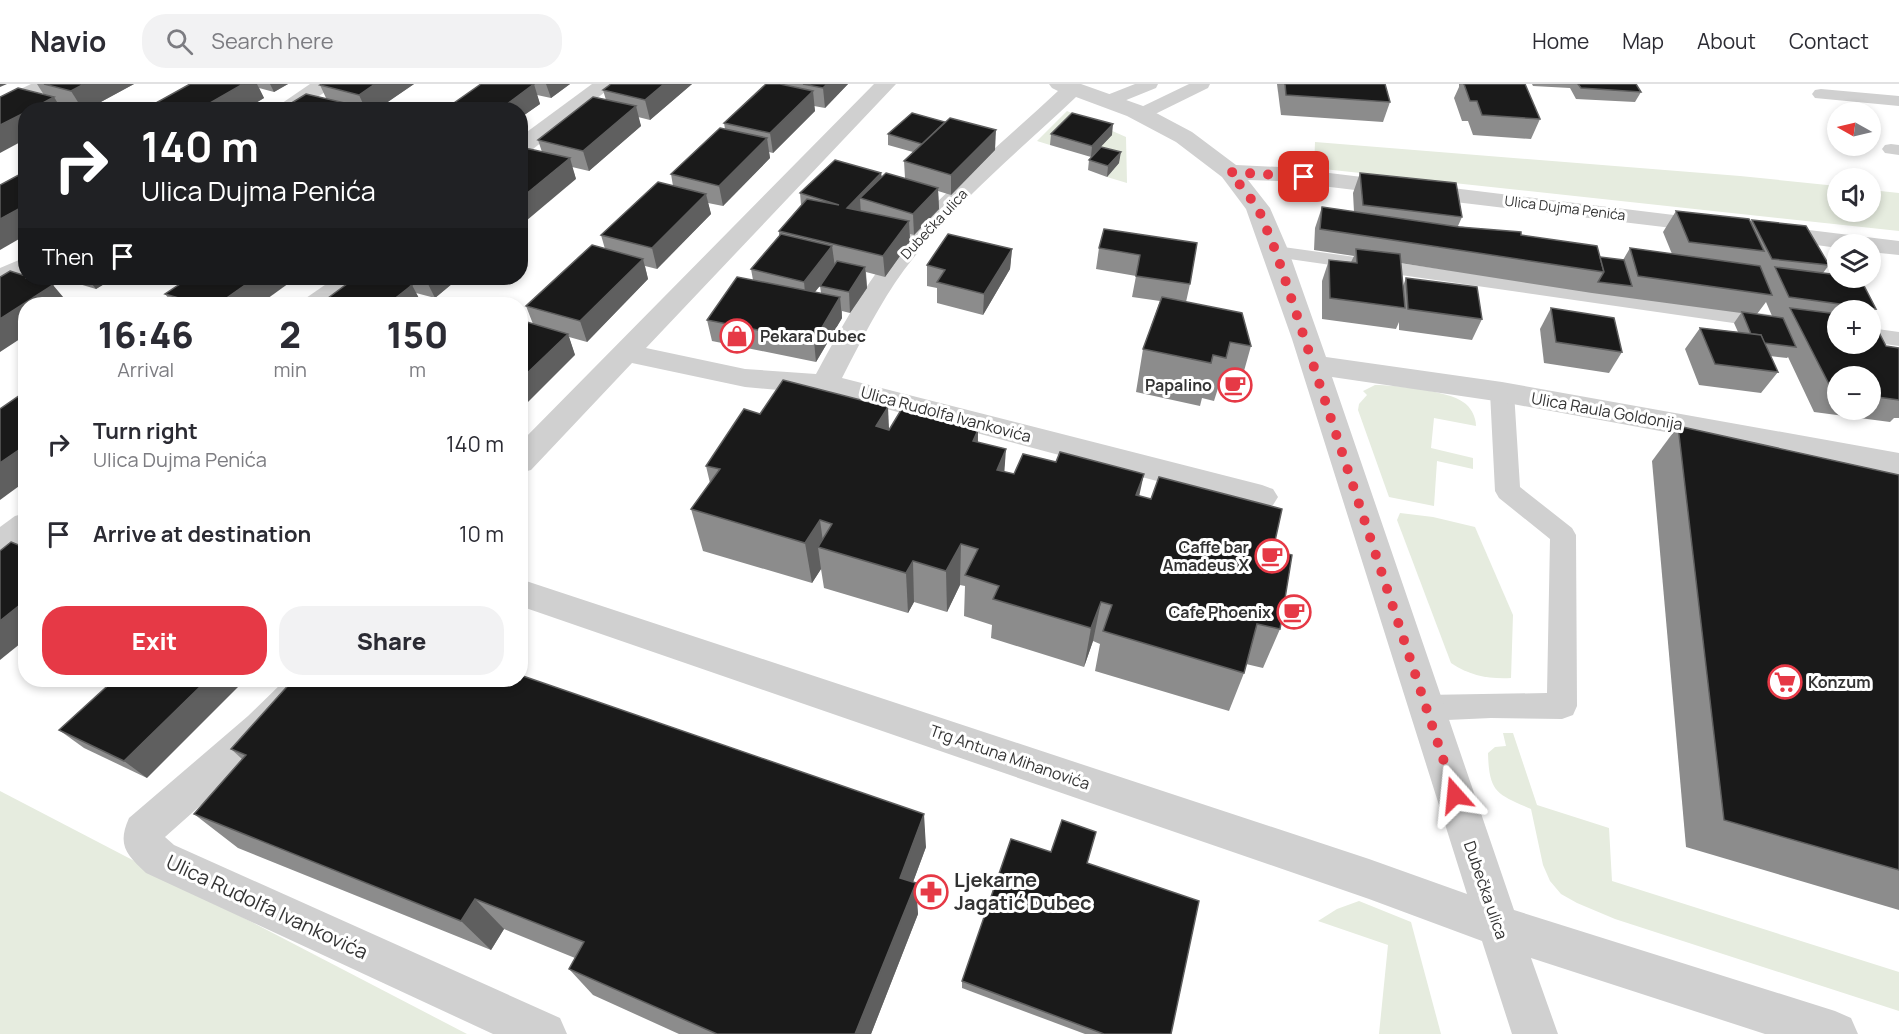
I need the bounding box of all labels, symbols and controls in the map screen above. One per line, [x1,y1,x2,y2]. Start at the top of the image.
search box [142,14,562,68]
text: Navio [30,22,106,60]
icon: search [163,25,196,58]
text: Search here [211,26,334,56]
text: Home [1532,27,1589,55]
text: Map [1622,27,1664,55]
text: About [1697,27,1756,55]
text: Contact [1789,27,1869,55]
north arrow [1827,102,1881,156]
map controls [1827,102,1881,420]
text: 140 m [141,117,259,175]
icon: right [42,126,120,204]
pin [1278,151,1329,202]
icon: arrive [1287,160,1320,193]
button: sound [1827,168,1881,222]
text: Ulica Dujma Penića [141,172,376,209]
street label: Dubečka ulica [896,184,971,263]
street label: Ulica Dujma Penića [1503,191,1627,224]
button: layers [1827,234,1881,288]
icon: arrive [106,240,139,273]
text: Then [42,242,94,272]
button: + [1827,300,1881,354]
text: 16:46 [98,310,194,359]
text: 2 [279,310,301,359]
text: 150 [387,310,448,359]
shop icon: Pekara Dubec [719,318,755,354]
place label: Pekara Dubec [760,325,866,347]
text: Arrival [117,356,174,383]
text: min [273,356,307,383]
text: m [409,356,426,383]
button: − [1827,366,1881,420]
cafe icon: Papalino [1217,367,1253,403]
place label: Papalino [1145,374,1212,396]
street label: Ulica Rudolfa Ivankovića [858,381,1034,447]
street label: Ulica Raula Goldonija [1530,387,1684,435]
text: Turn right [93,416,198,446]
icon: right [42,428,75,461]
text: 140 m [446,429,504,459]
text: Ulica Dujma Penića [93,446,267,473]
icon: arrive [42,518,75,551]
text: Arrive at destination [93,519,311,549]
text: 10 m [459,519,504,549]
place label: Caffe bar Amadeus X [1163,536,1249,576]
cafe icon: Caffe bar Amadeus X [1254,538,1290,574]
cafe icon: Cafe Phoenix [1276,594,1312,630]
place label: Cafe Phoenix [1169,601,1271,623]
button: Exit [42,606,267,675]
button: Share [279,606,504,675]
supermarket icon: Konzum [1767,664,1803,700]
place label: Konzum [1808,671,1871,693]
street label: Trg Antuna Mihanovića [927,719,1093,795]
position arrow [1423,763,1487,827]
street label: Dubečka ulica [1459,838,1513,942]
street label: Ulica Rudolfa Ivankovića [162,848,372,965]
place label: Ljekarne Jagatić Dubec [954,866,1092,916]
pharmacy icon: Ljekarne Jagatić Dubec [913,874,949,910]

